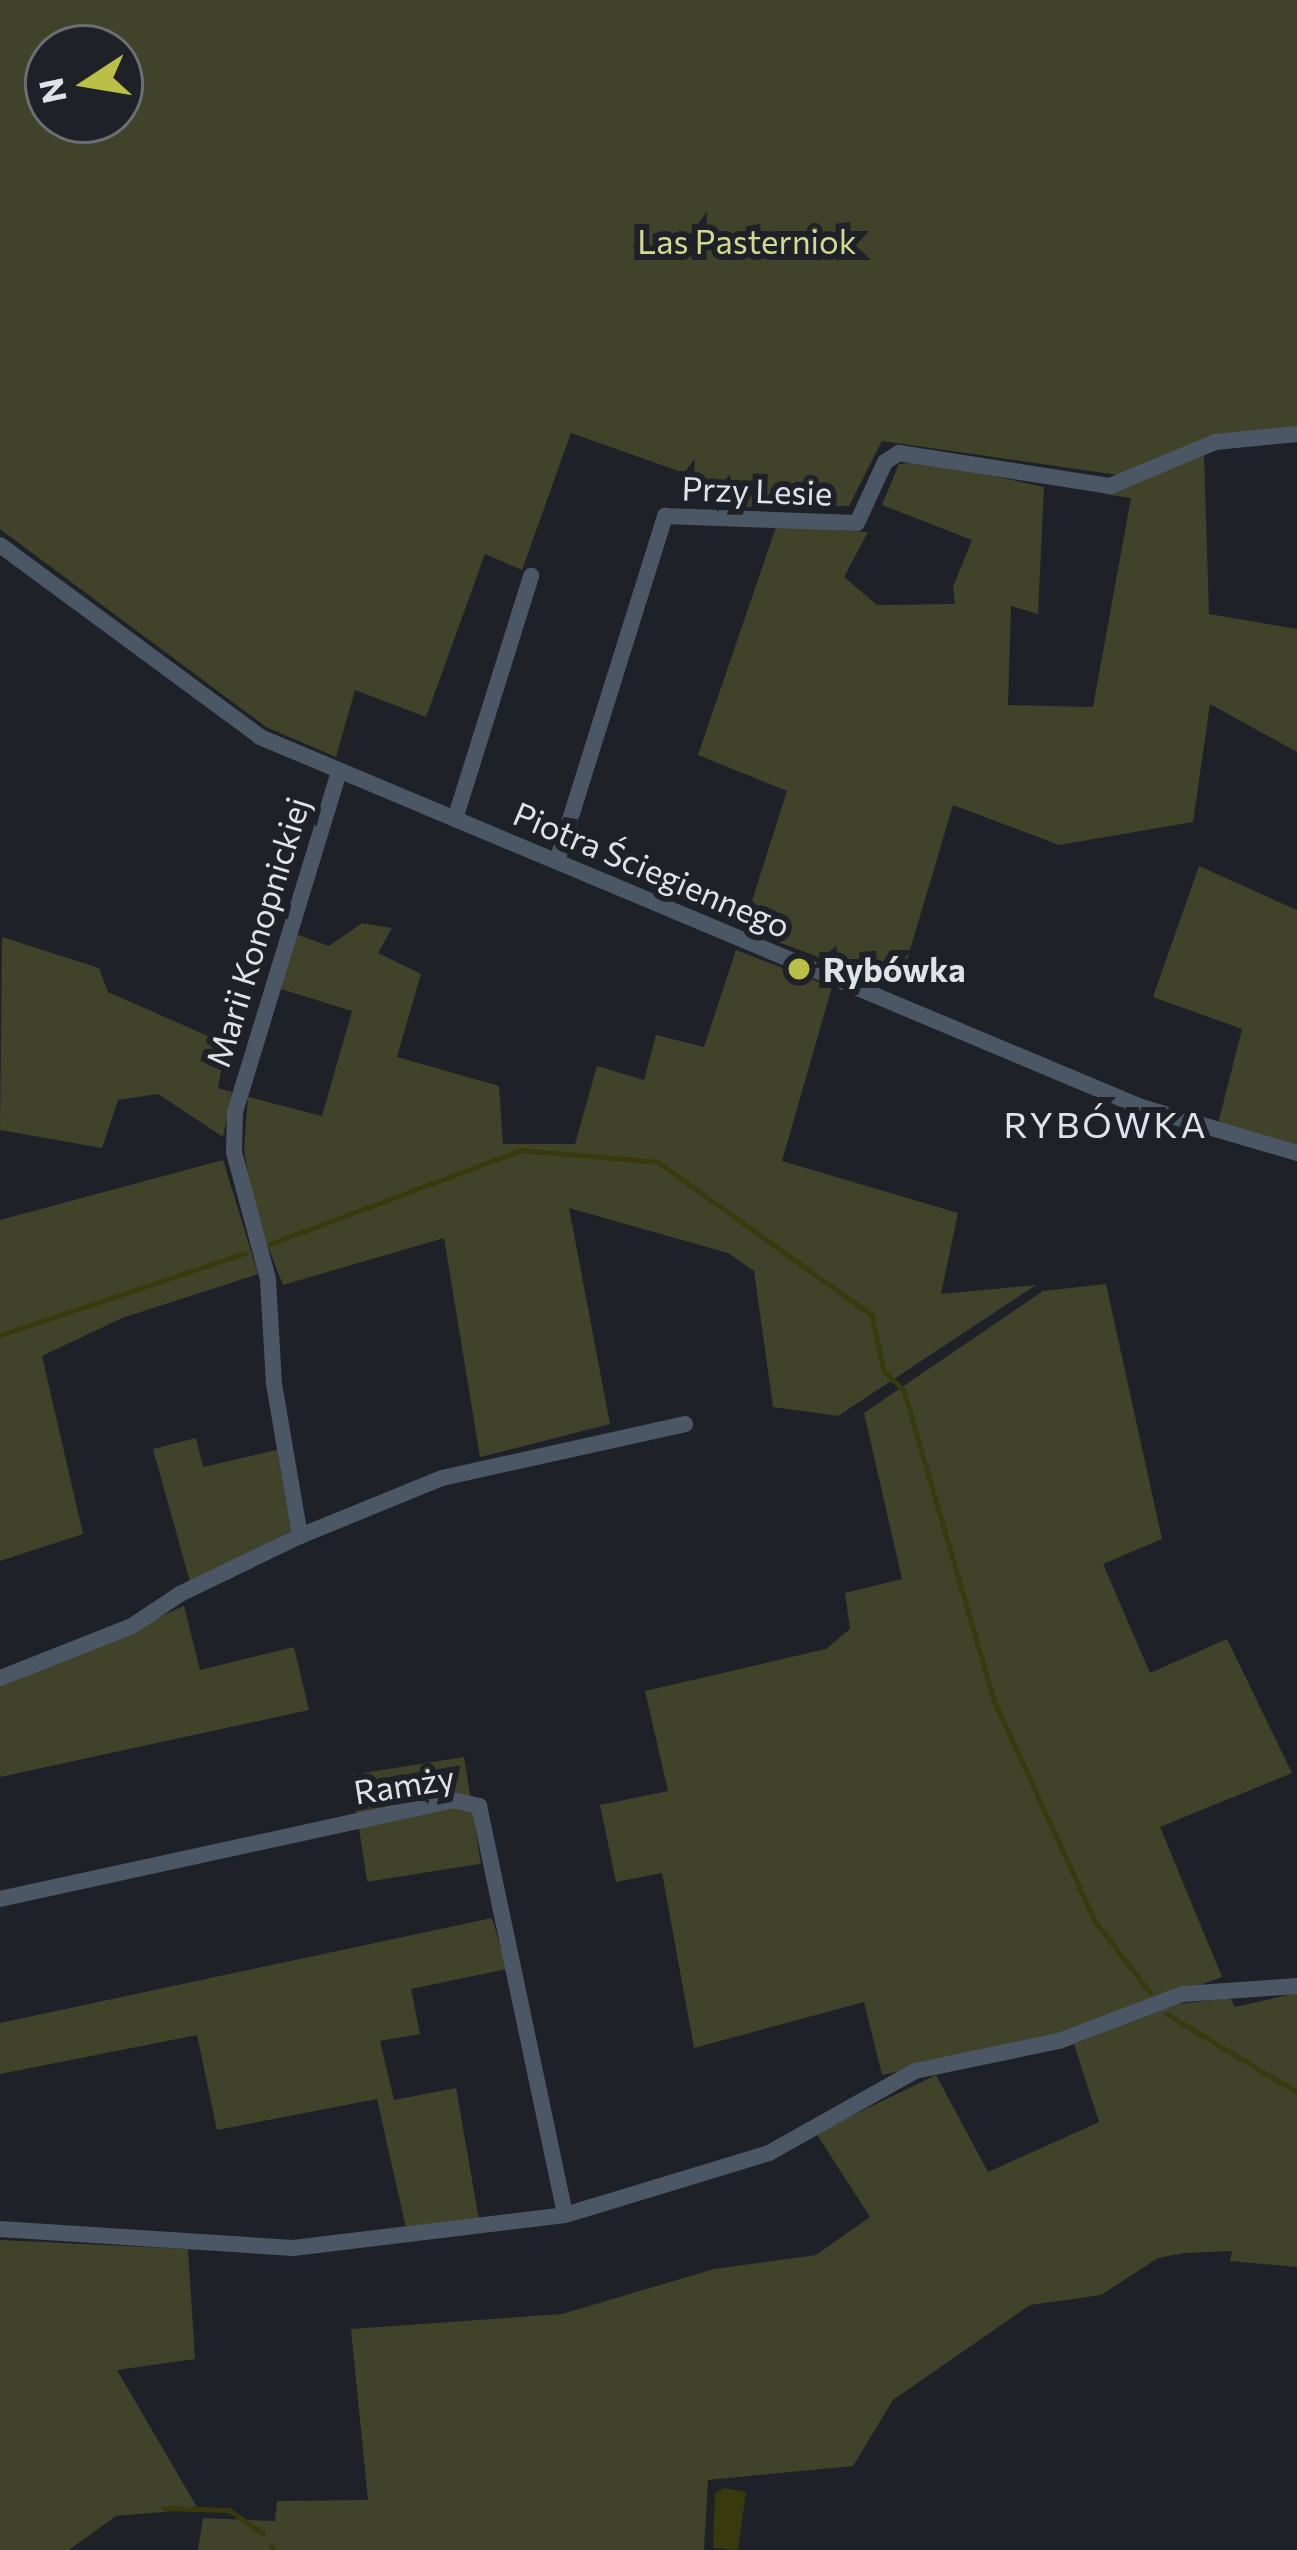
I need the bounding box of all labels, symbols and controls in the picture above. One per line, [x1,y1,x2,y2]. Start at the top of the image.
north arrow [24,24,144,144]
text: N [29,75,74,107]
park label: Las Pasterniok [637,221,857,261]
street label: Przy Lesie [681,468,833,512]
street label: Marii Konopnickiej [197,792,317,1072]
street label: Piotra Ściegiennego [508,793,796,945]
place label: Rybówka [823,949,966,989]
marker: Rybówka [786,956,812,982]
district label: RYBÓWKA [1003,1102,1209,1146]
street label: Ramży [351,1757,457,1811]

